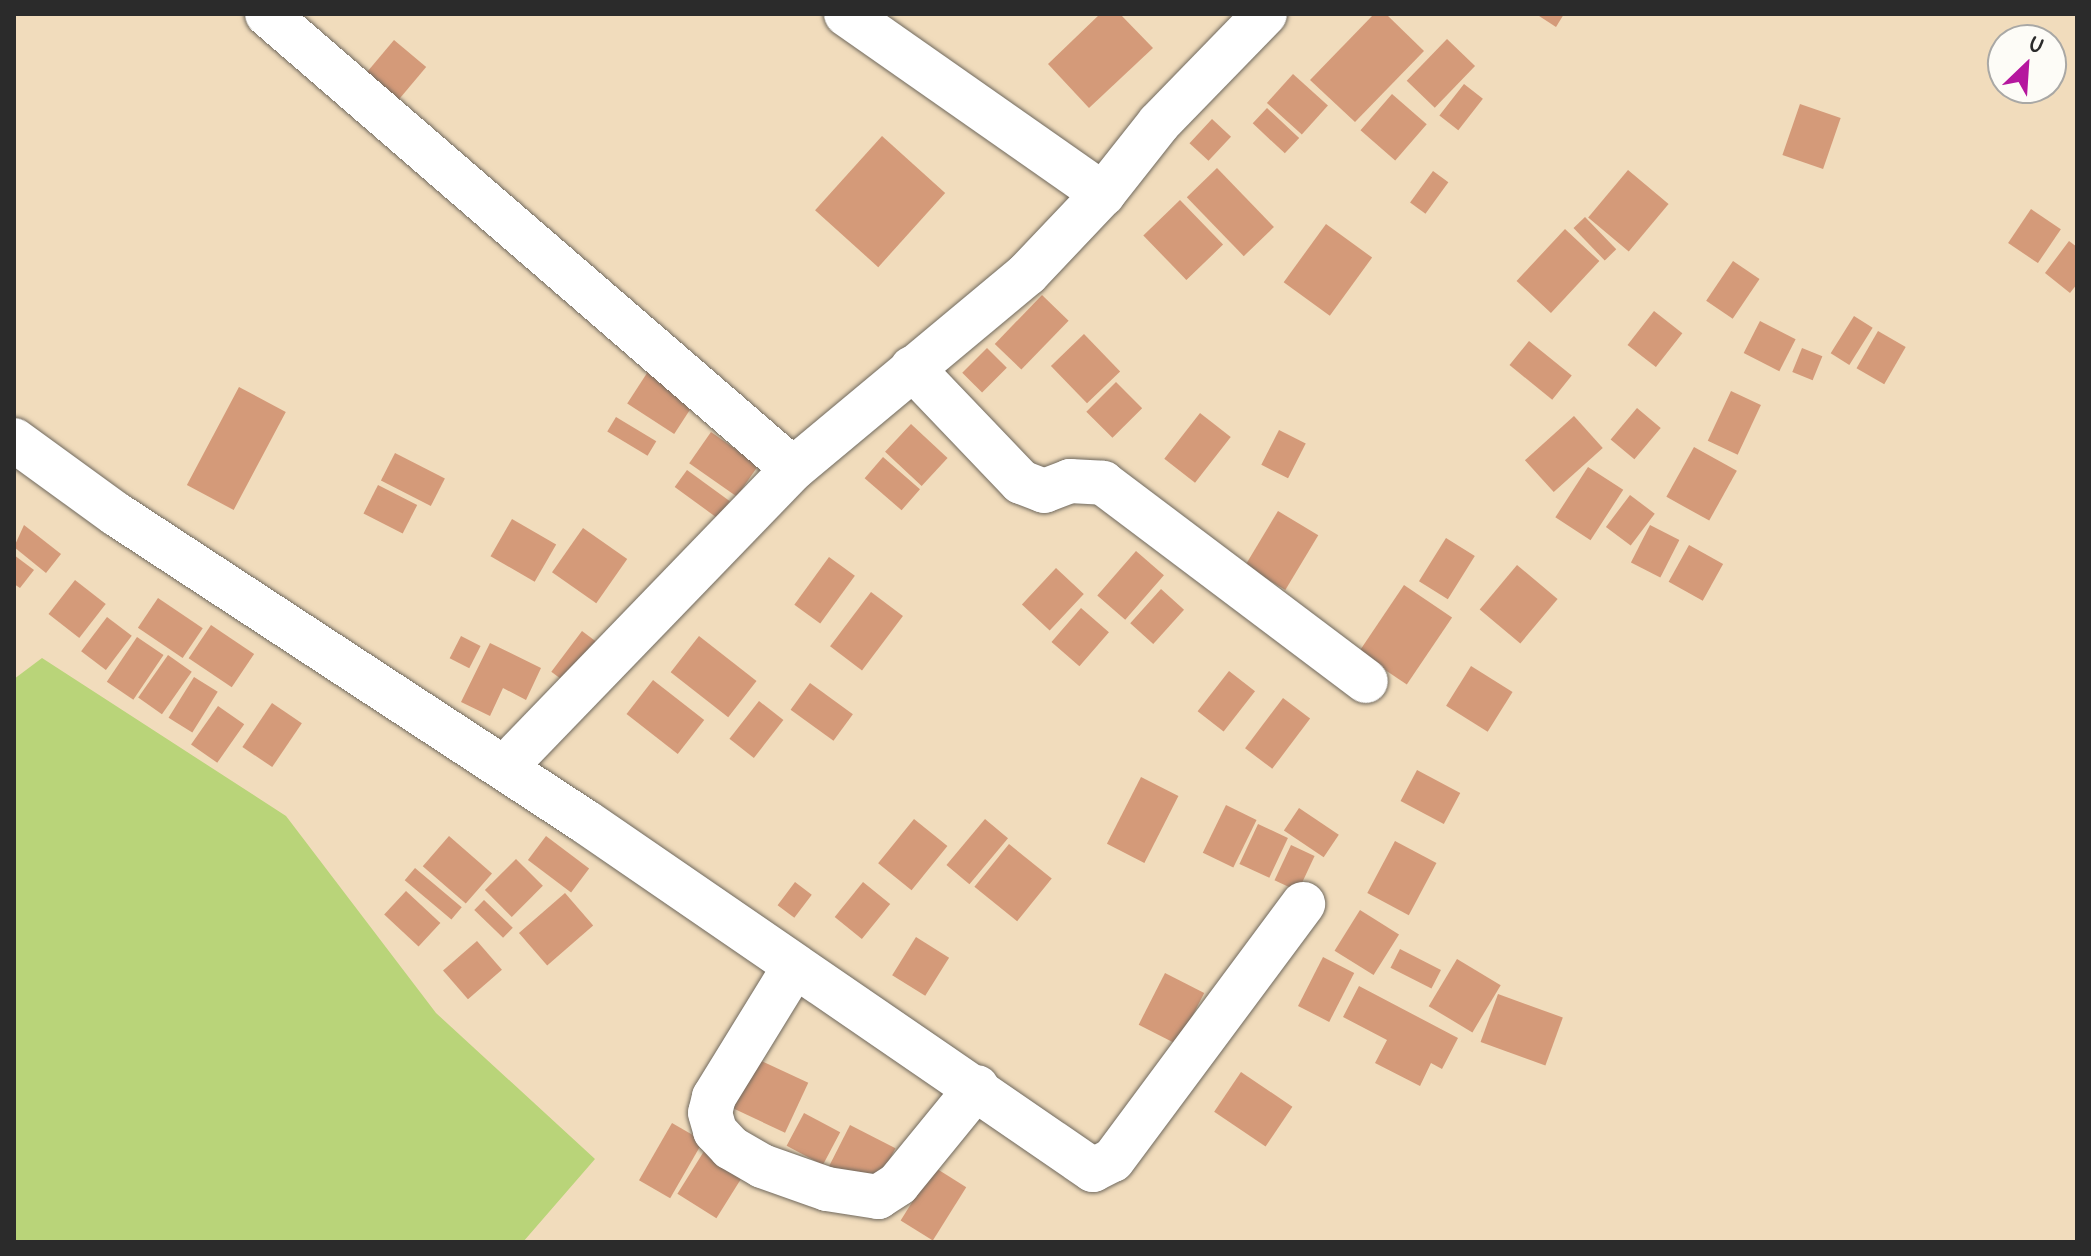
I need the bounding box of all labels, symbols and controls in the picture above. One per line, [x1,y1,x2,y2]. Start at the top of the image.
north arrow [1987,24,2067,104]
text: U [2024,28,2048,60]

